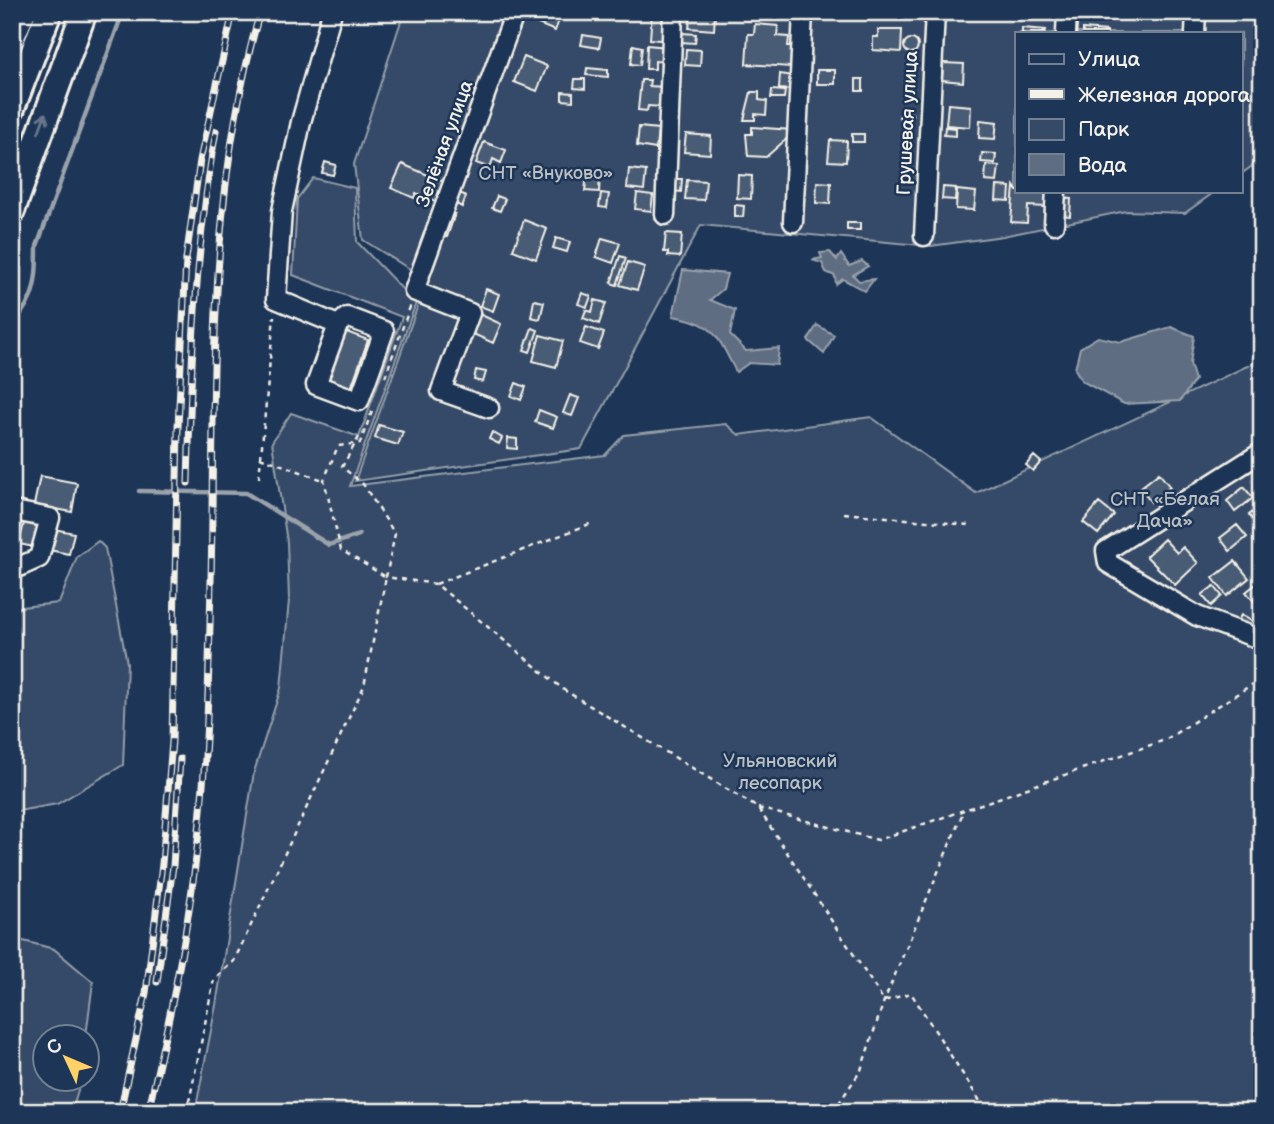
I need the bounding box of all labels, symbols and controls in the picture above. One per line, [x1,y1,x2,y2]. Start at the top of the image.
legend [1015,32,1242,192]
text: Улица [1078,47,1141,72]
street label: Грушевая улица [893,50,923,196]
street label: Зелёная улица [411,77,479,211]
text: Железная дорога [1078,83,1251,108]
one-way arrow [37,112,49,134]
text: Парк [1078,117,1129,142]
text: Вода [1078,153,1127,178]
park label: СНТ «Внуково» [479,162,613,185]
park label: СНТ «Белая Дача» [1110,488,1220,533]
park label: Ульяновский лесопарк [723,750,837,795]
north arrow [32,1023,102,1092]
text: С [42,1034,68,1060]

